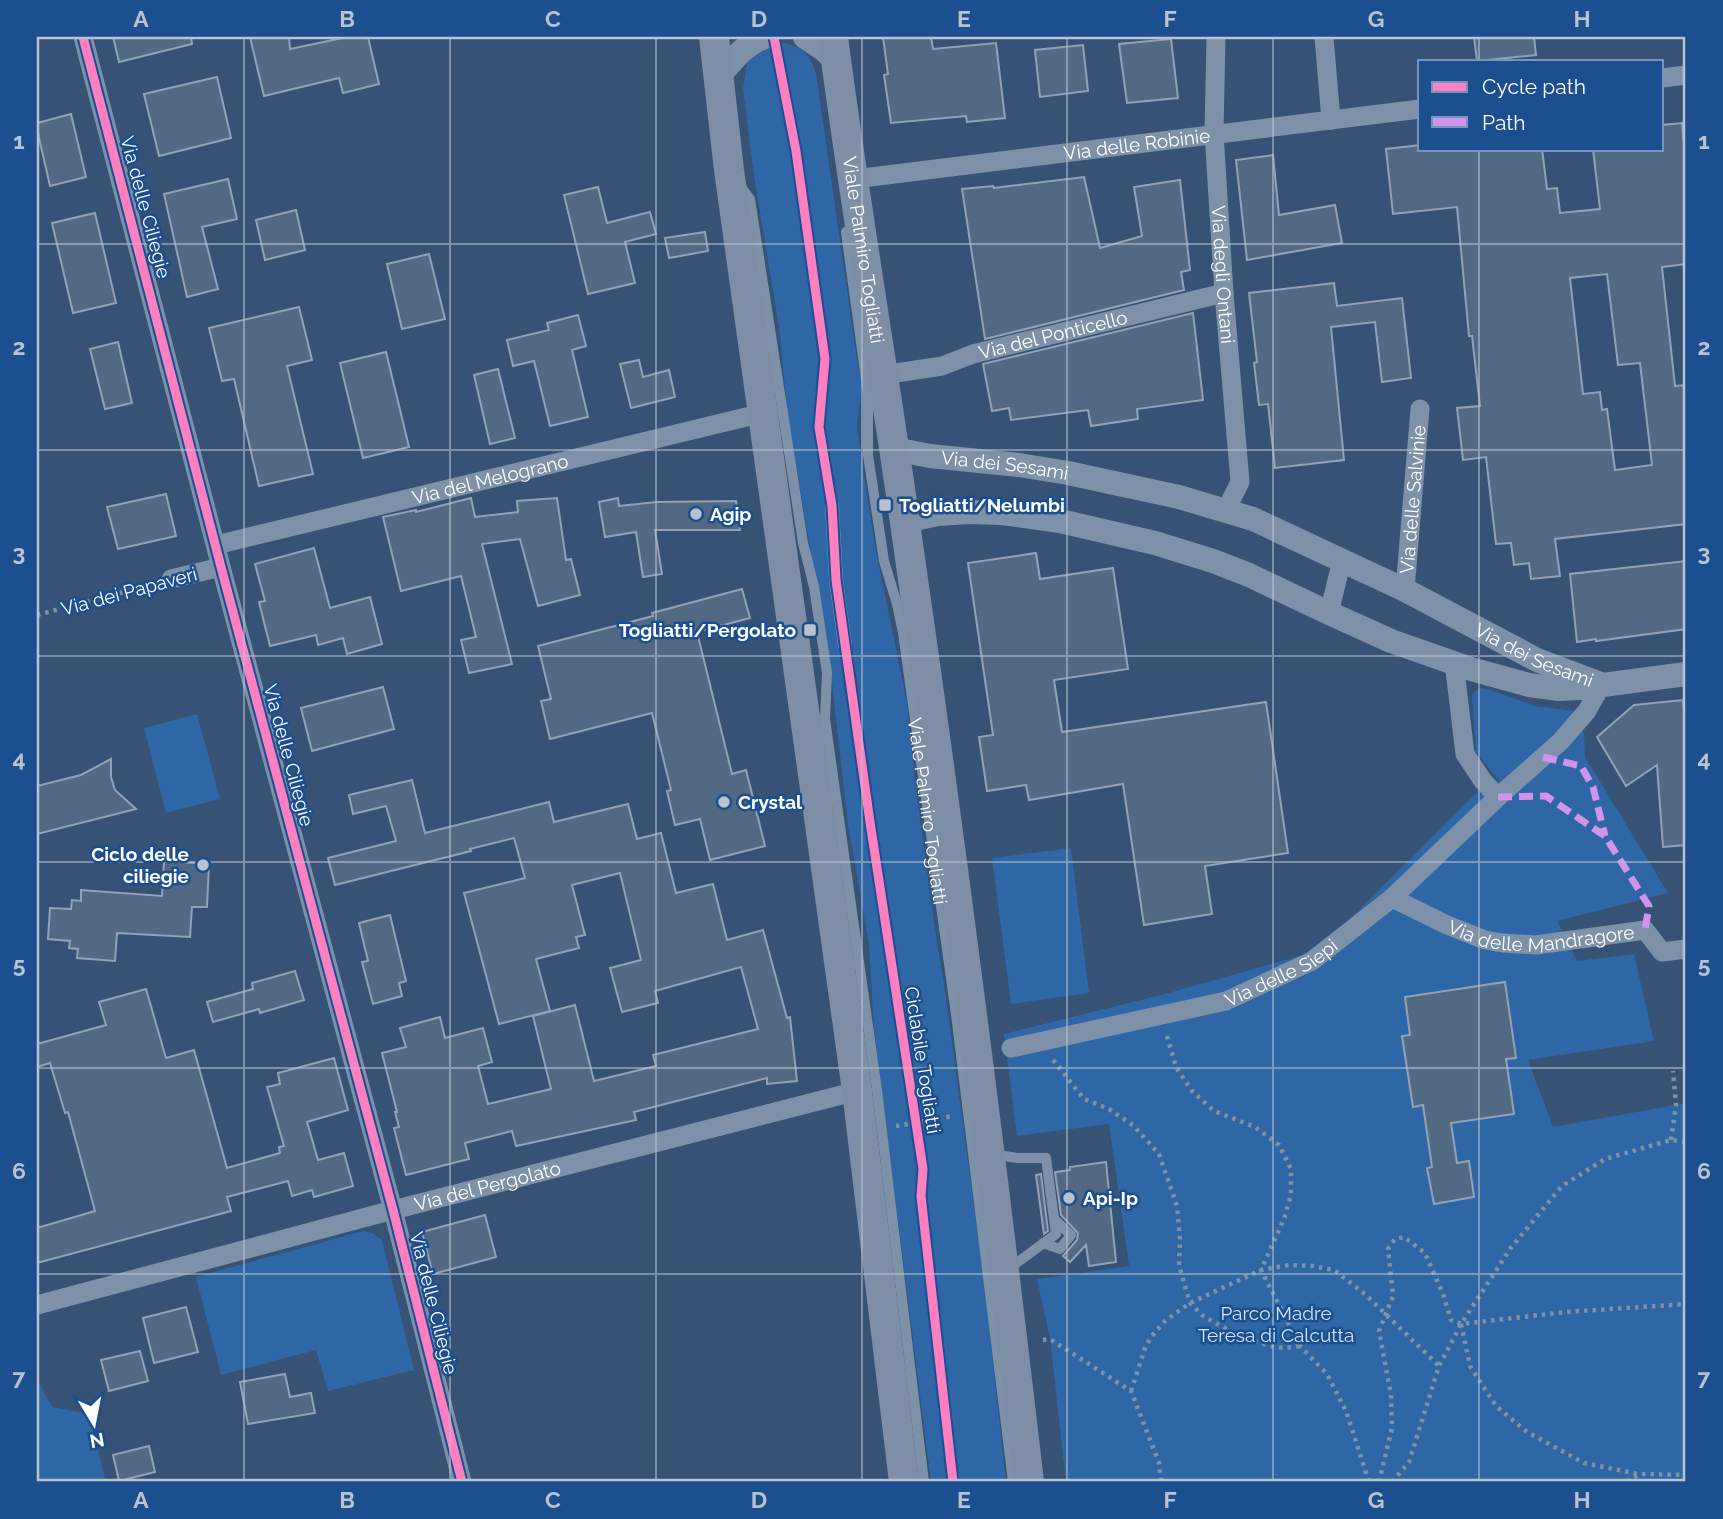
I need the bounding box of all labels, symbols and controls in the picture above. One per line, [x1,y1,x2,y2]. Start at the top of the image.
text: A [133,5,149,32]
text: B [339,5,355,32]
text: C [545,5,561,32]
text: D [751,5,767,32]
text: E [957,5,971,32]
text: F [1163,5,1177,32]
text: G [1368,5,1384,32]
text: H [1573,5,1591,32]
legend [1418,60,1664,150]
text: Cycle path [1482,74,1586,99]
text: Path [1482,110,1526,135]
street label: Via delle Robinie [1062,124,1211,164]
text: 1 [13,127,25,154]
text: 1 [1698,127,1710,154]
street label: Via delle Ciliegie [116,134,176,280]
street label: Viale Palmiro Togliatti [839,155,889,345]
street label: Via degli Ontani [1208,205,1239,345]
street label: Via del Ponticello [976,306,1129,363]
text: 2 [13,333,25,360]
text: 2 [1698,333,1710,360]
street label: Via delle Salvinie [1395,424,1430,574]
street label: Via dei Sesami [940,446,1070,484]
street label: Via del Melograno [410,449,570,508]
place label: Togliatti/Nelumbi [899,494,1065,516]
marker: Togliatti/Nelumbi [877,497,893,513]
place label: Agip [710,503,751,525]
marker: Agip [688,506,704,522]
text: 3 [13,539,25,566]
text: 3 [1698,539,1710,566]
street label: Via dei Papaveri [59,562,199,620]
street label: Via dei Sesami [1471,618,1596,691]
place label: Togliatti/Pergolato [619,619,796,641]
marker: Togliatti/Pergolato [802,622,818,638]
street label: Via delle Ciliegie [259,682,319,828]
street label: Viale Palmiro Togliatti [904,716,952,906]
text: 4 [12,745,26,772]
text: 4 [1697,745,1711,772]
place label: Crystal [738,791,803,813]
marker: Crystal [716,794,732,810]
place label: Ciclo delle ciliegie [91,843,189,887]
marker: Ciclo delle ciliegie [195,857,211,873]
street label: Via delle Mandragore [1445,916,1636,956]
street label: Via delle Siepi [1221,934,1342,1011]
text: 5 [13,951,26,978]
text: 5 [1698,951,1711,978]
street label: Ciclabile Togliatti [901,985,945,1135]
street label: Via del Pergolato [412,1156,563,1215]
text: 6 [12,1157,26,1184]
text: 6 [1697,1157,1711,1184]
place label: Api-Ip [1083,1187,1138,1209]
marker: Api-Ip [1061,1190,1077,1206]
street label: Via delle Ciliegie [406,1229,462,1377]
park label: Parco Madre Teresa di Calcutta [1198,1302,1354,1346]
text: 7 [13,1363,26,1390]
text: 7 [1698,1363,1711,1390]
north arrow [60,1390,130,1460]
text: N [88,1429,106,1453]
text: A [133,1486,149,1513]
text: B [339,1486,355,1513]
text: C [545,1486,561,1513]
text: D [751,1486,767,1513]
text: E [957,1486,971,1513]
text: F [1163,1486,1177,1513]
text: G [1368,1486,1384,1513]
text: H [1573,1486,1591,1513]

